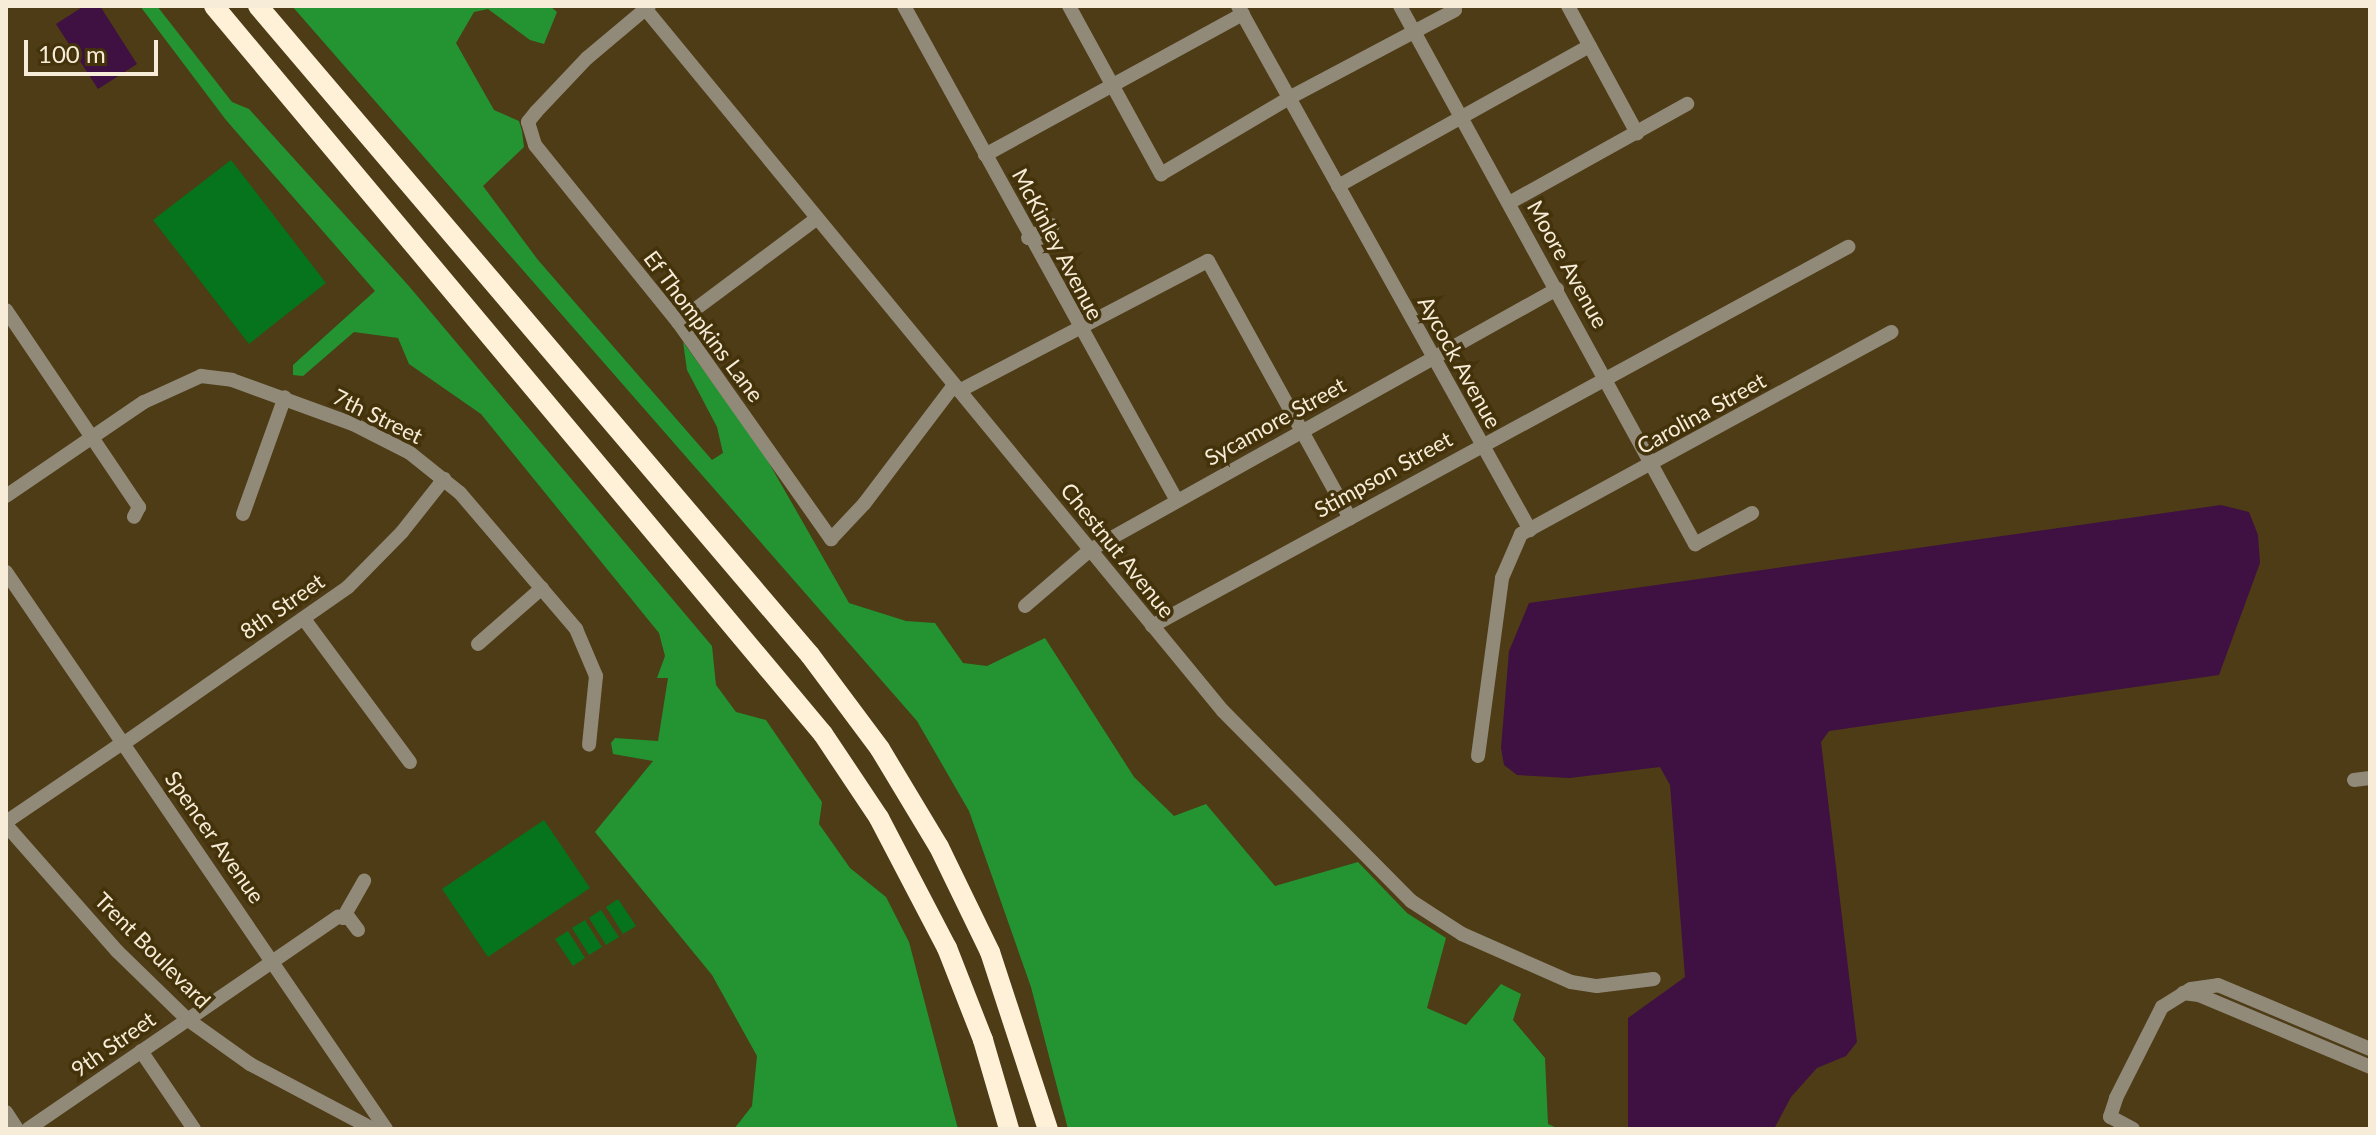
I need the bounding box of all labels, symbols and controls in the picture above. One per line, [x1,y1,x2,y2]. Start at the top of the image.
scale bar [28,24,162,74]
text: 100 m [38,39,106,68]
street label: McKinley Avenue [1007,163,1109,325]
street label: Moore Avenue [1522,195,1614,333]
street label: Ef Thompkins Lane [638,245,770,407]
street label: Aycock Avenue [1413,291,1507,433]
street label: Carolina Street [1632,367,1770,459]
street label: Sycamore Street [1200,371,1350,471]
street label: 7th Street [329,383,427,449]
street label: Stimpson Street [1310,425,1456,523]
street label: Chestnut Avenue [1055,477,1181,623]
street label: 8th Street [235,568,329,644]
street label: Spencer Avenue [159,765,271,909]
street label: Trent Boulevard [90,887,216,1013]
street label: 9th Street [66,1006,160,1082]

